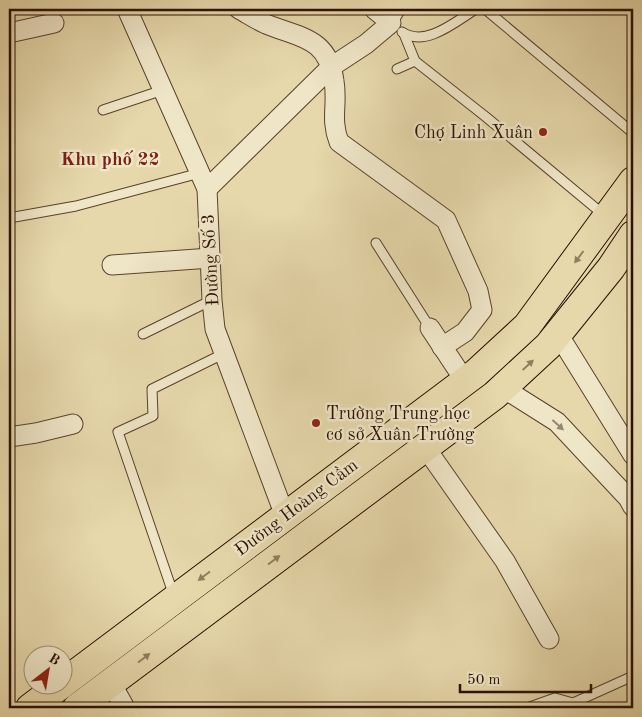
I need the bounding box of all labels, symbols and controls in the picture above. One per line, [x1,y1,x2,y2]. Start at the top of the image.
place label: Chợ Linh Xuân [414,124,533,142]
marker: Chợ Linh Xuân [537,126,549,138]
district label: Khu phố 22 [61,150,159,170]
street label: Đường Số 3 [199,213,222,307]
one-way arrow [574,250,585,263]
one-way arrow [521,359,533,371]
place label: Trường Trung học cơ sở Xuân Trường [326,405,475,444]
marker: Trường Trung học cơ sở Xuân Trường [310,417,322,429]
one-way arrow [552,419,565,430]
street label: Đường Hoàng Cầm [230,454,361,560]
one-way arrow [267,555,281,565]
one-way arrow [198,571,211,582]
north arrow [22,644,72,694]
text: B [46,651,62,668]
one-way arrow [137,653,151,663]
scale bar [460,662,591,694]
text: 50 m [467,673,501,688]

